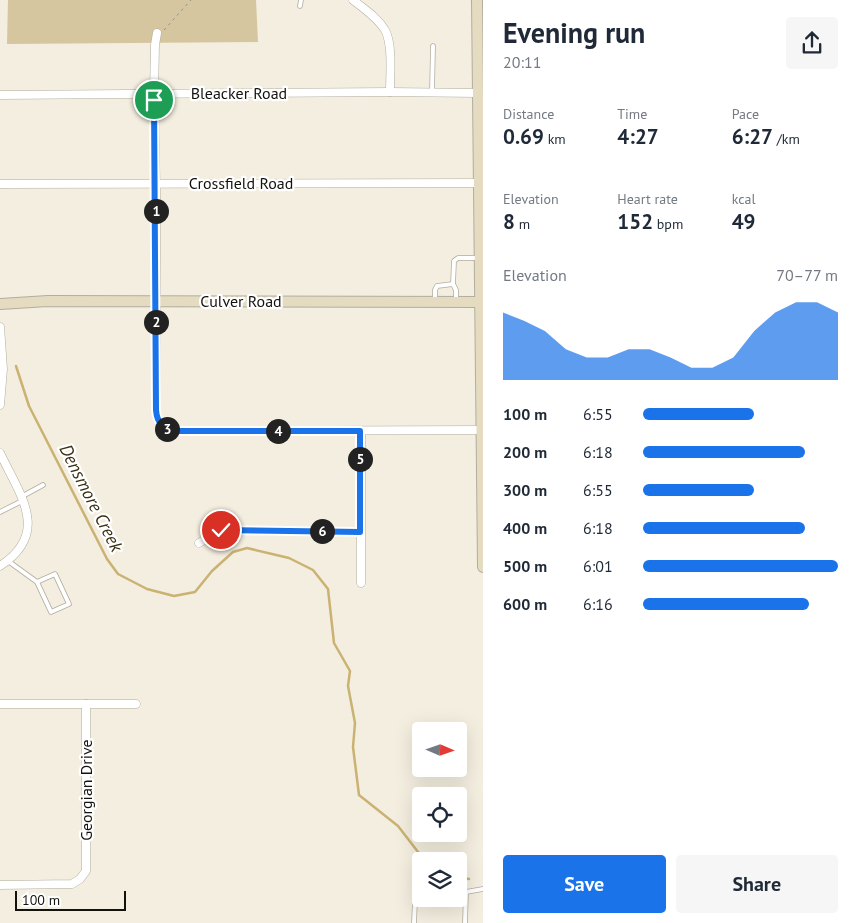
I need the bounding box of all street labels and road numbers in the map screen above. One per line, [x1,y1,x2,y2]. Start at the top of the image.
street label: Bleacker Road [191,83,287,103]
street label: Crossfield Road [189,173,293,193]
street label: Culver Road [200,291,282,311]
street label: Georgian Drive [76,739,96,841]

